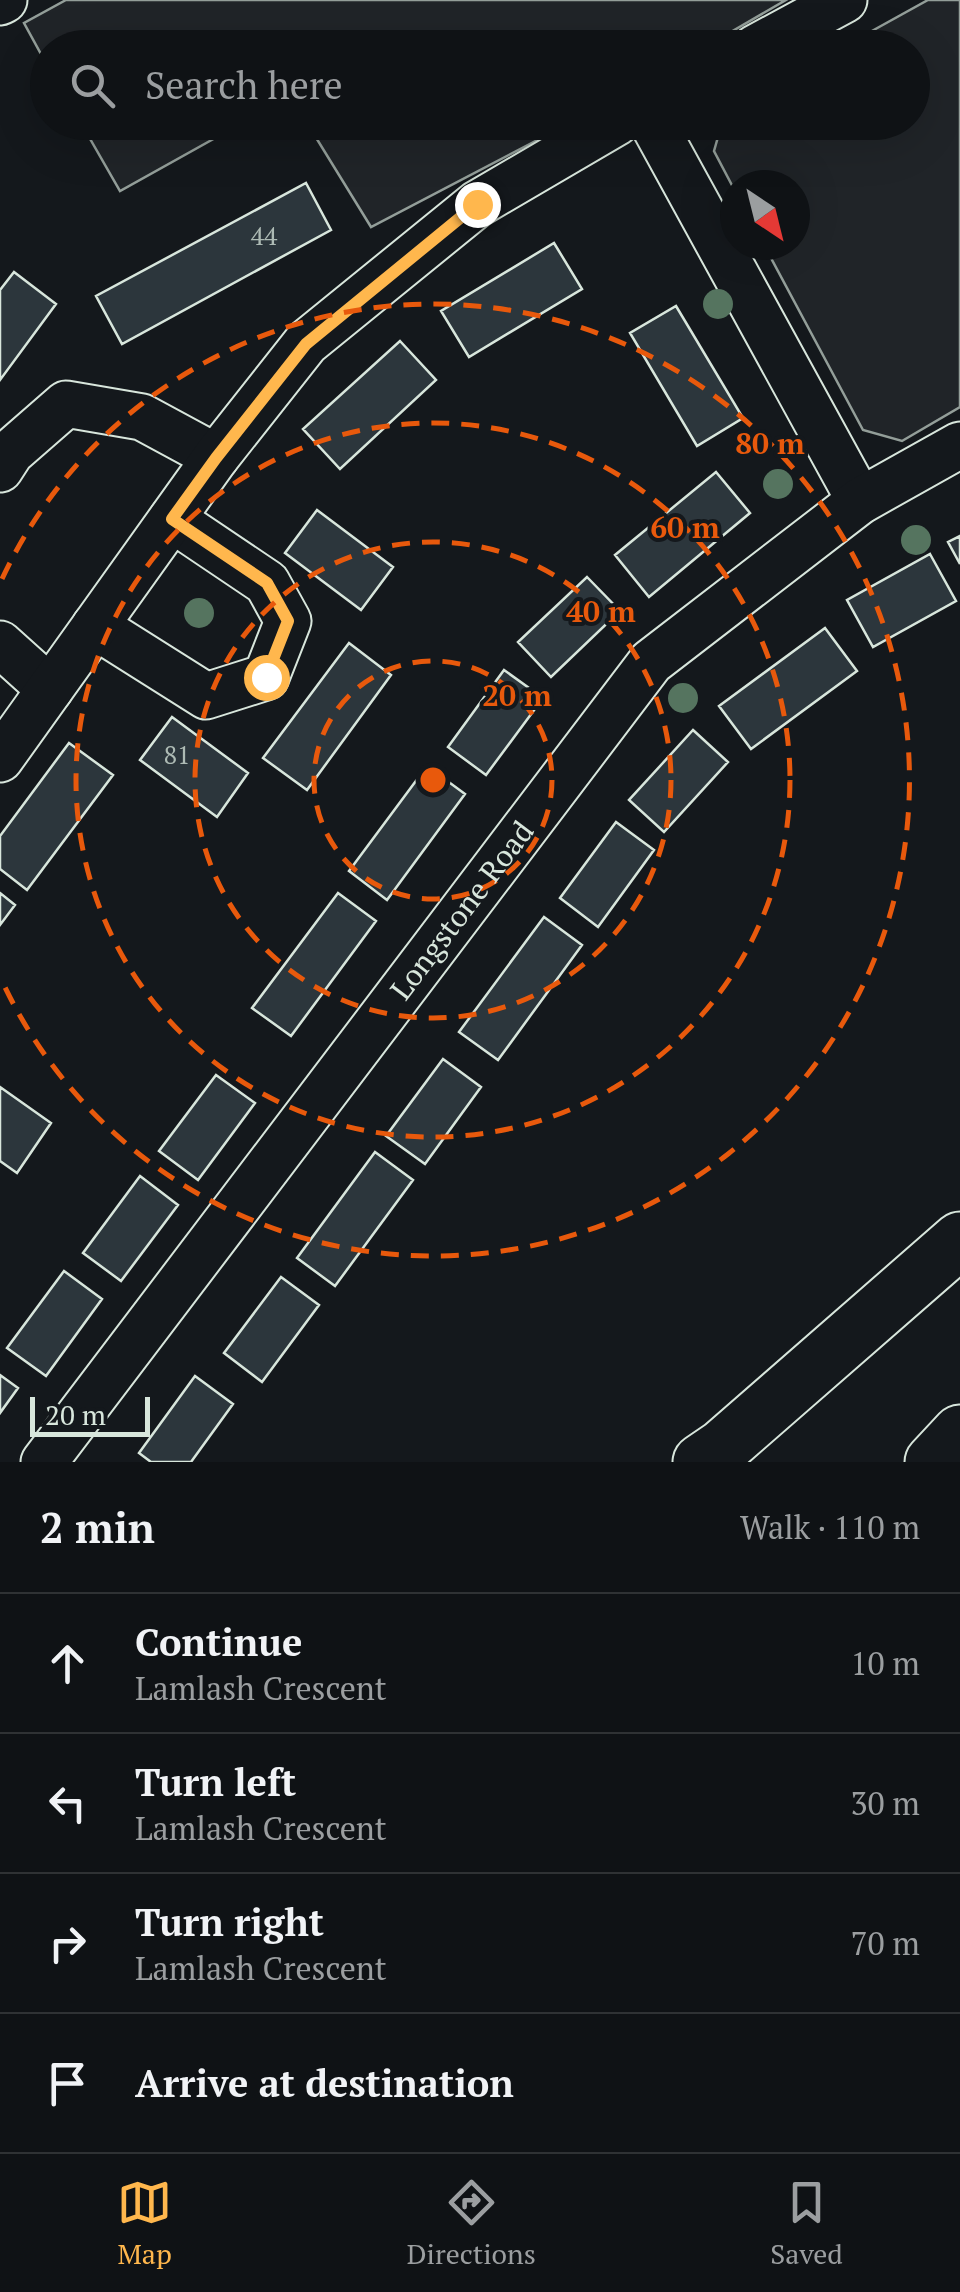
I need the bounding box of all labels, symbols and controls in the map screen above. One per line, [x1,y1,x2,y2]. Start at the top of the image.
search box [30,30,930,140]
icon: search [65,58,120,113]
text: Search here [145,60,343,110]
north arrow [720,170,810,260]
route end [455,182,501,228]
house number: 44 [251,219,278,252]
text: 80 m [735,423,805,463]
text: 60 m [650,507,720,547]
text: 40 m [566,591,636,631]
route start [244,655,290,701]
text: 20 m [482,675,552,715]
house number: 81 [164,738,190,771]
centre of rings [415,762,451,798]
street label: Longstone Road [381,813,542,1008]
scale bar [30,1392,150,1436]
text: 20 m [45,1396,106,1433]
text: 2 min [40,1499,155,1555]
text: Walk · 110 m [740,1506,920,1548]
text: Continue [135,1617,302,1667]
icon: ahead [40,1636,95,1691]
text: 10 m [850,1642,920,1684]
text: Lamlash Crescent [135,1667,387,1709]
text: Turn left [135,1757,296,1807]
icon: left [40,1776,95,1831]
text: 30 m [850,1782,920,1824]
text: Lamlash Crescent [135,1807,387,1849]
text: Turn right [135,1897,324,1947]
icon: right [40,1916,95,1971]
text: 70 m [850,1922,920,1964]
text: Lamlash Crescent [135,1947,387,1989]
icon: arrive [40,2056,95,2111]
text: Arrive at destination [135,2058,514,2108]
tab: Map [117,2175,172,2272]
tab: Directions [407,2175,536,2272]
tab: Saved [770,2175,843,2272]

